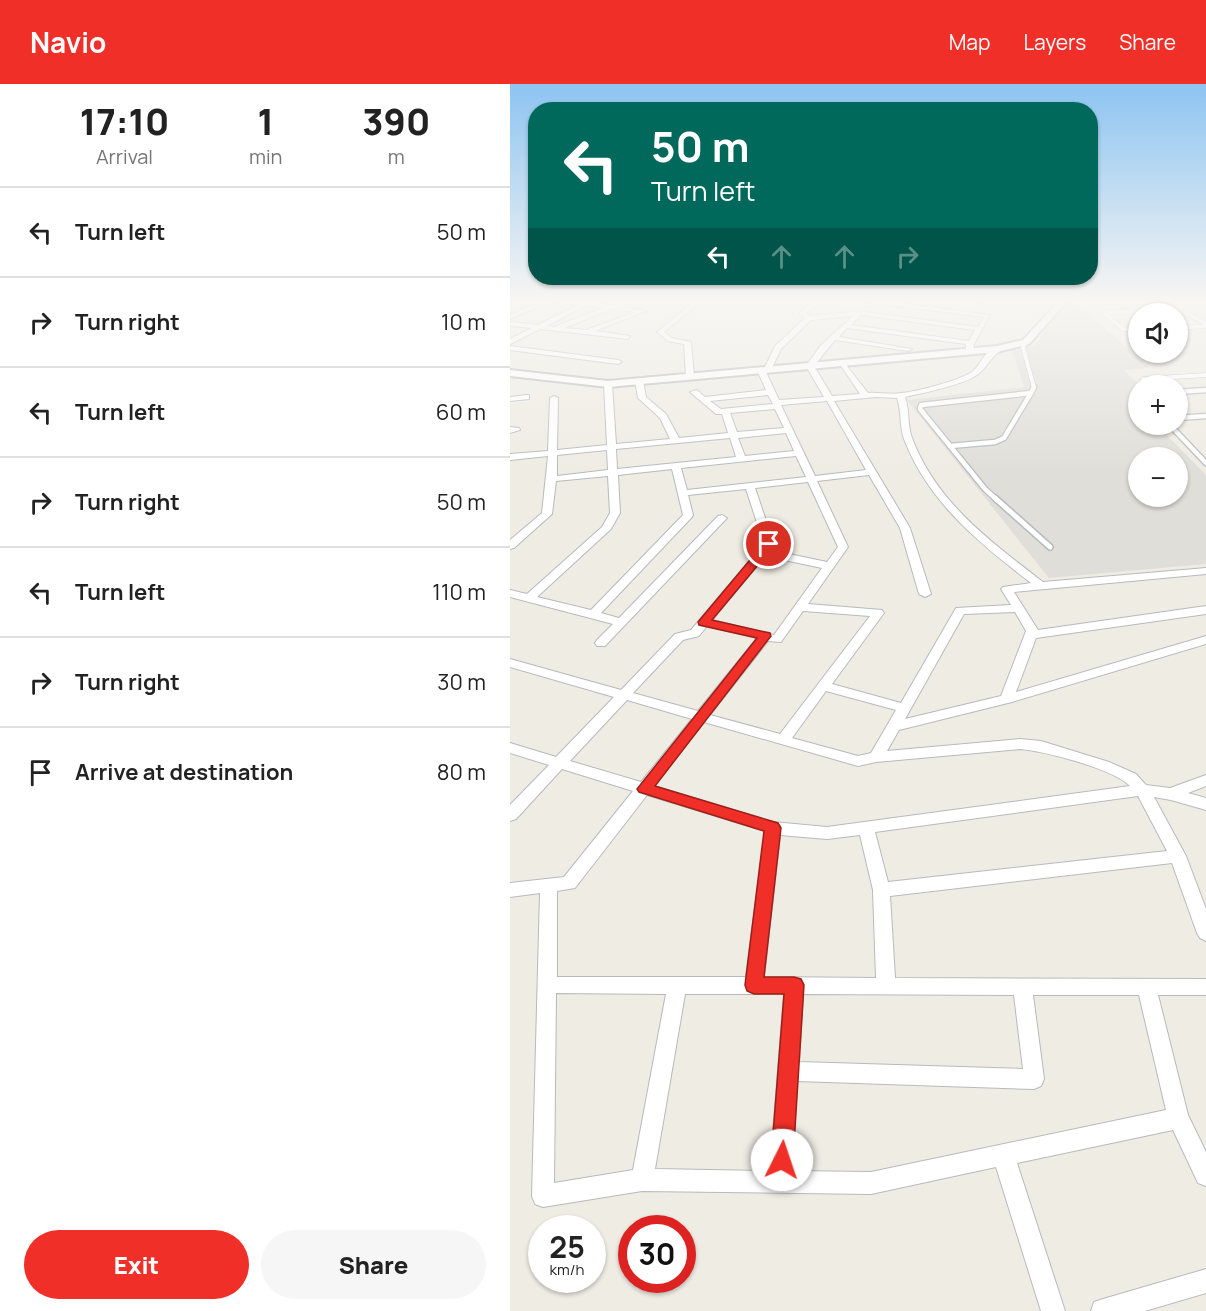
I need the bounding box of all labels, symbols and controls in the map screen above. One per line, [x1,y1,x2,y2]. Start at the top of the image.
text: Navio [30,23,106,61]
text: Map [949,28,990,56]
text: Layers [1023,28,1086,56]
text: Share [1119,28,1176,56]
text: 17:10 [80,97,169,146]
text: 1 [258,97,274,146]
text: 390 [362,97,430,146]
text: 50 m [651,117,749,175]
icon: left [552,126,630,204]
text: Arrival [96,143,153,170]
text: min [249,143,282,170]
text: m [388,143,405,170]
text: Turn left [651,172,755,209]
icon: left [24,216,57,249]
text: Turn left [75,217,165,247]
text: 50 m [437,217,486,247]
icon: left [702,240,735,273]
icon: ahead [765,240,798,273]
icon: ahead [828,240,861,273]
icon: right [891,240,924,273]
map controls [1128,303,1188,507]
button: sound [1128,303,1188,363]
icon: right [24,306,57,339]
text: Turn right [75,307,180,337]
text: 10 m [441,307,486,337]
button: + [1128,375,1188,435]
icon: left [24,396,57,429]
text: Turn left [75,397,165,427]
text: 60 m [436,397,486,427]
button: − [1128,447,1188,507]
icon: right [24,486,57,519]
text: Turn right [75,487,180,517]
text: 50 m [437,487,486,517]
pin [743,518,794,569]
icon: arrive [752,527,785,560]
icon: left [24,576,57,609]
text: Turn left [75,577,165,607]
text: 110 m [432,577,486,607]
icon: right [24,666,57,699]
text: Turn right [75,667,180,697]
text: 30 m [437,667,486,697]
icon: arrive [24,756,57,789]
text: Arrive at destination [75,757,293,787]
text: 80 m [437,757,486,787]
position arrow [750,1128,814,1192]
speed limit sign: 30 [618,1215,696,1293]
text: 25 [549,1226,585,1267]
button: Exit [24,1230,249,1299]
button: Share [261,1230,486,1299]
text: km/h [550,1259,584,1280]

